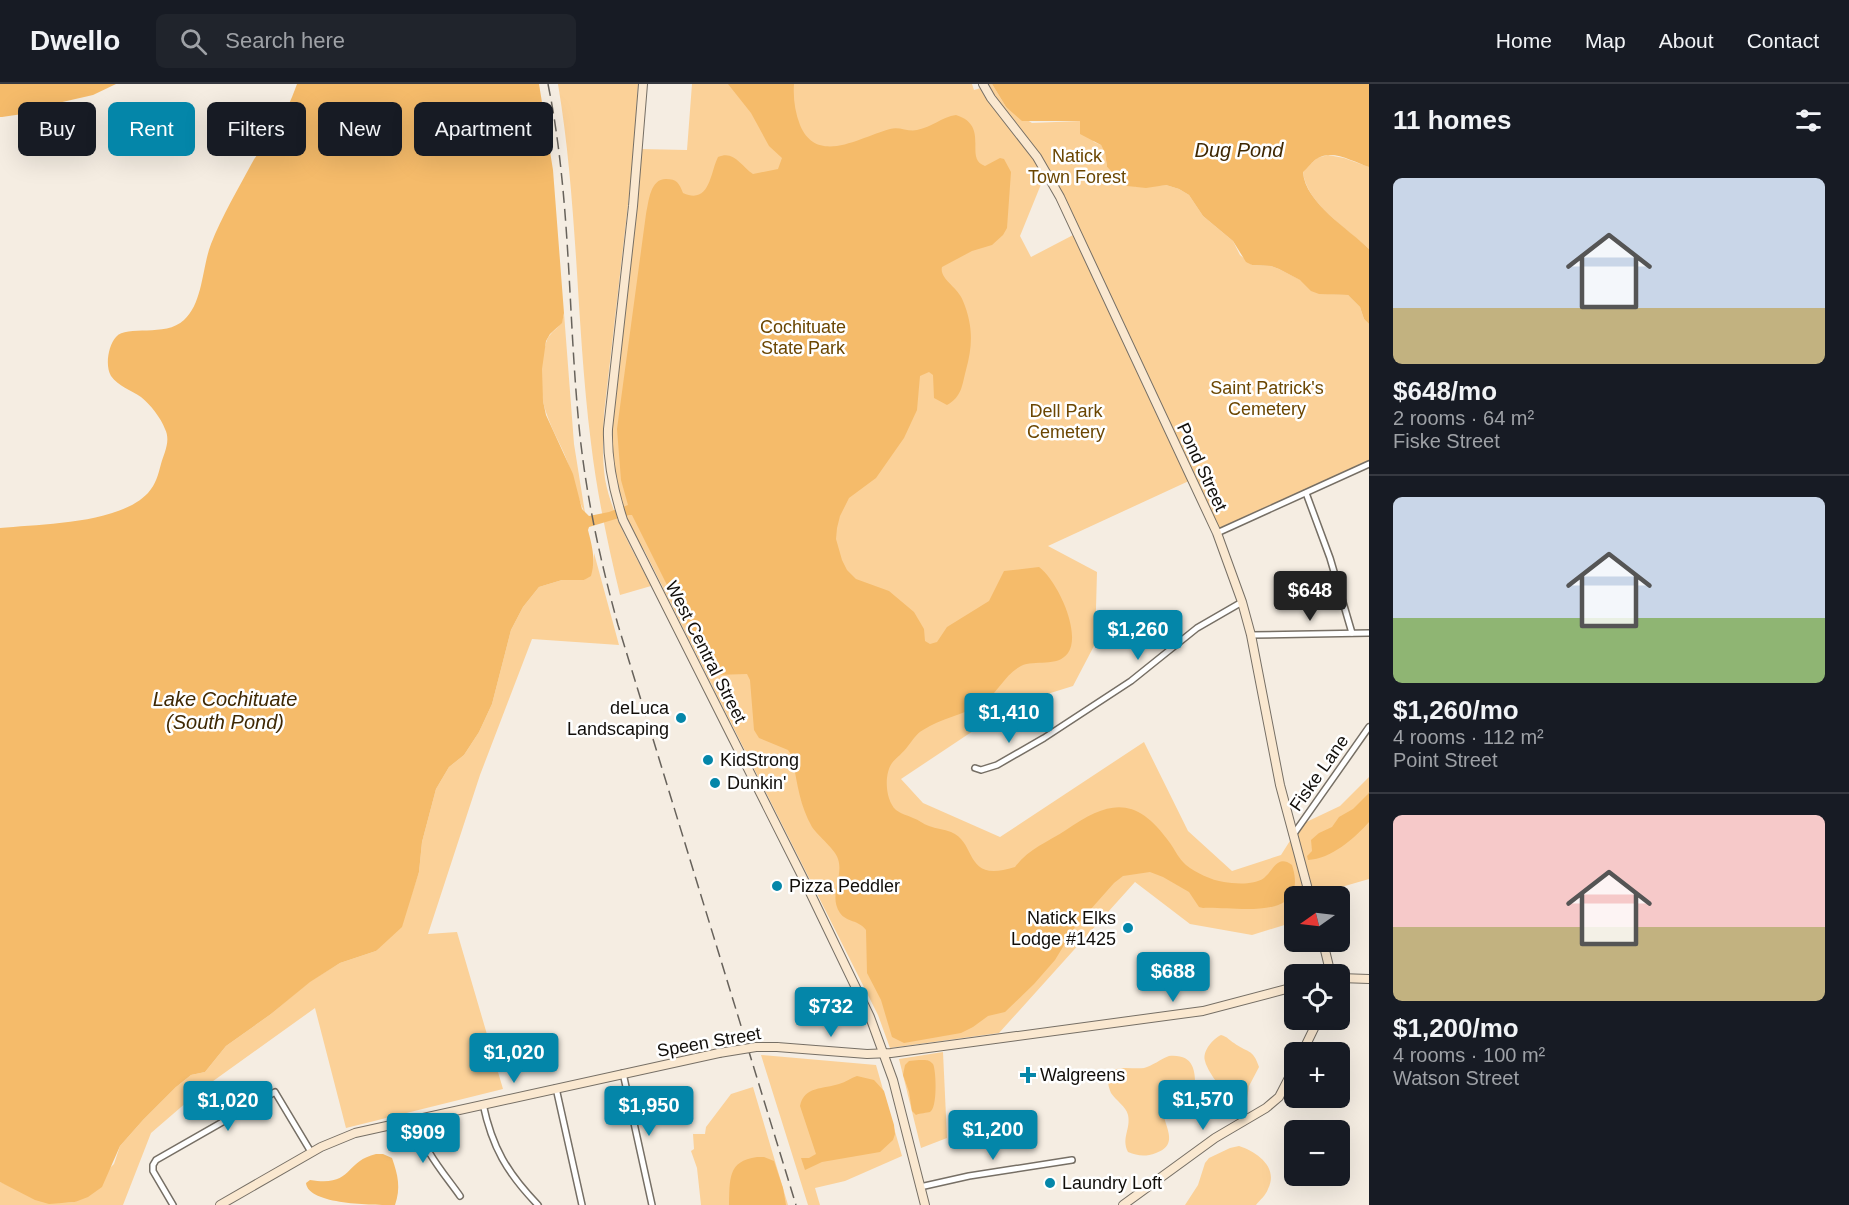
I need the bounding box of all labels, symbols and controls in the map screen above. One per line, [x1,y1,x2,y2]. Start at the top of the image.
search box [156,14,576,68]
text: Dwello [30,25,120,56]
icon: search [177,25,210,58]
text: Search here [225,28,345,53]
text: Home [1496,29,1552,52]
text: Map [1585,29,1626,52]
text: About [1659,29,1714,52]
text: Contact [1747,29,1819,52]
chip: Buy [18,102,96,156]
chip: Rent [108,102,195,156]
chip: Filters [207,102,306,156]
chip: New [318,102,402,156]
chip: Apartment [414,102,553,156]
icon: filters [1792,104,1825,137]
text: 11 homes [1393,105,1512,135]
water label: Dug Pond [1195,139,1284,161]
park label: Natick Town Forest [1028,146,1126,187]
icon: home [1555,217,1663,325]
park label: Cochituate State Park [760,317,846,358]
text: $648/mo [1393,376,1497,406]
park label: Saint Patrick's Cemetery [1210,378,1324,419]
park label: Dell Park Cemetery [1027,401,1105,442]
text: 2 rooms · 64 m² [1393,407,1534,429]
street label: Pond Street [1173,420,1231,514]
text: Fiske Street [1393,430,1500,452]
icon: home [1555,536,1663,644]
pin: $648 [1274,571,1346,622]
street label: West Central Street [662,578,750,726]
text: $648 [1288,579,1332,601]
pin: $1,260 [1089,610,1187,661]
text: $1,260 [1107,618,1169,640]
water label: Lake Cochituate (South Pond) [153,688,297,733]
pin: $1,410 [960,693,1058,744]
text: $1,260/mo [1393,695,1519,725]
place label: deLuca Landscaping [567,698,670,739]
text: $1,410 [978,701,1040,723]
marker: deLuca Landscaping [674,711,688,725]
text: 4 rooms · 112 m² [1393,726,1544,748]
street label: Fiske Lane [1286,731,1352,815]
text: Point Street [1393,749,1498,771]
place label: KidStrong [720,750,799,770]
marker: KidStrong [701,753,715,767]
place label: Dunkin' [727,773,786,793]
marker: Dunkin' [708,776,722,790]
icon: home [1555,854,1663,962]
place label: Pizza Peddler [789,876,900,896]
marker: Pizza Peddler [770,879,784,893]
north arrow [1284,886,1350,952]
map controls [1284,886,1350,1186]
place label: Natick Elks Lodge #1425 [1011,908,1116,949]
marker: Natick Elks Lodge #1425 [1121,921,1135,935]
pin: $688 [1137,952,1209,1003]
text: $688 [1151,960,1195,982]
button: locate [1284,964,1350,1030]
pin: $732 [795,987,867,1038]
text: $732 [809,995,853,1017]
text: $1,200/mo [1393,1013,1519,1043]
street label: Speen Street [656,1023,762,1061]
pin: $1,020 [465,1033,563,1084]
text: $1,020 [483,1041,545,1063]
button: + [1284,1042,1350,1108]
text: 4 rooms · 100 m² [1393,1044,1545,1066]
place label: Walgreens [1040,1065,1125,1085]
text: Watson Street [1393,1067,1519,1089]
marker: Walgreens [1021,1068,1035,1082]
pin: $1,570 [1154,1080,1252,1131]
pin: $1,020 [179,1081,277,1132]
pin: $1,950 [600,1086,698,1137]
text: $1,570 [1172,1088,1234,1110]
text: $1,020 [197,1089,259,1111]
text: $1,950 [618,1094,680,1116]
pin: $1,200 [944,1110,1042,1161]
pin: $909 [387,1113,459,1164]
text: $1,200 [962,1118,1024,1140]
button: − [1284,1120,1350,1186]
text: $909 [401,1121,445,1143]
place label: Laundry Loft [1062,1173,1162,1193]
marker: Laundry Loft [1043,1176,1057,1190]

